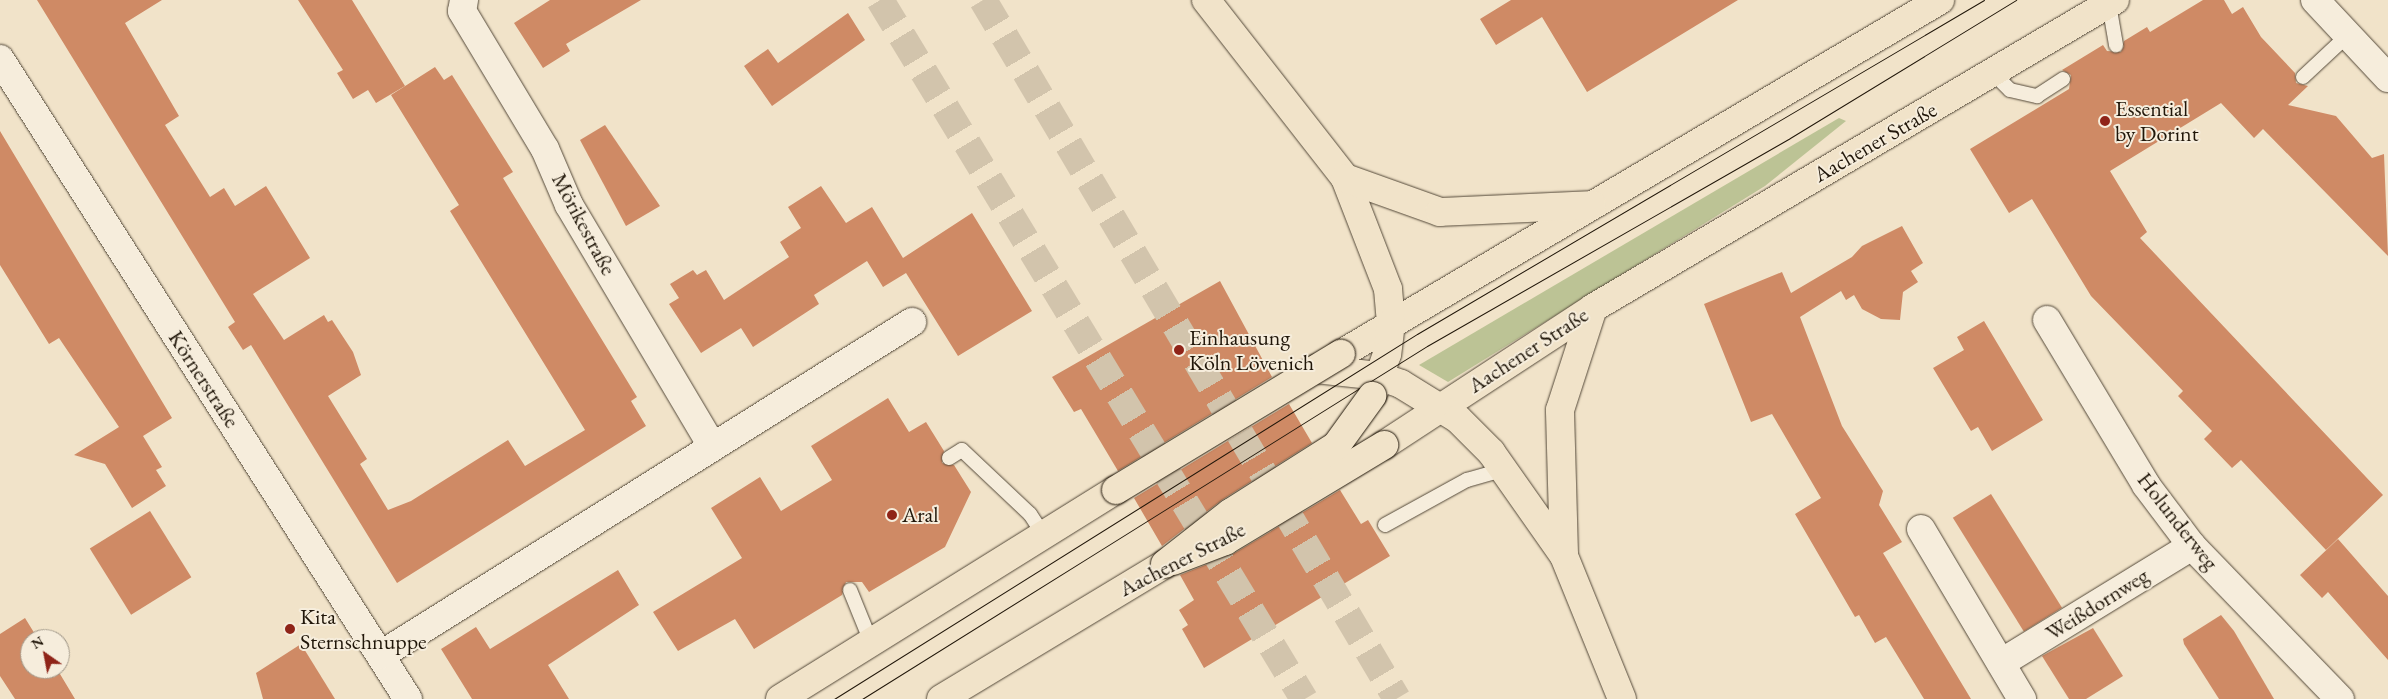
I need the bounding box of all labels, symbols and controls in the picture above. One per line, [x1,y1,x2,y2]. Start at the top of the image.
place label: Essential by Dorint [2115,95,2199,146]
street label: Aachener Straße [1809,96,1941,188]
marker: Essential by Dorint [2099,115,2111,127]
street label: Mörikestraße [546,168,622,280]
street label: Aachener Straße [1463,301,1593,399]
place label: Einhausung Köln Lövenich [1189,324,1314,376]
street label: Körnerstraße [163,325,245,433]
marker: Einhausung Köln Lövenich [1173,344,1185,356]
street label: Holunderweg [2132,467,2224,575]
place label: Aral [902,502,939,528]
marker: Aral [886,509,898,521]
street label: Aachener Straße [1115,516,1249,602]
street label: Weißdornweg [2041,562,2153,646]
place label: Kita Sternschnuppe [300,603,427,654]
marker: Kita Sternschnuppe [284,623,296,635]
north arrow [20,629,70,679]
text: N [28,632,47,653]

